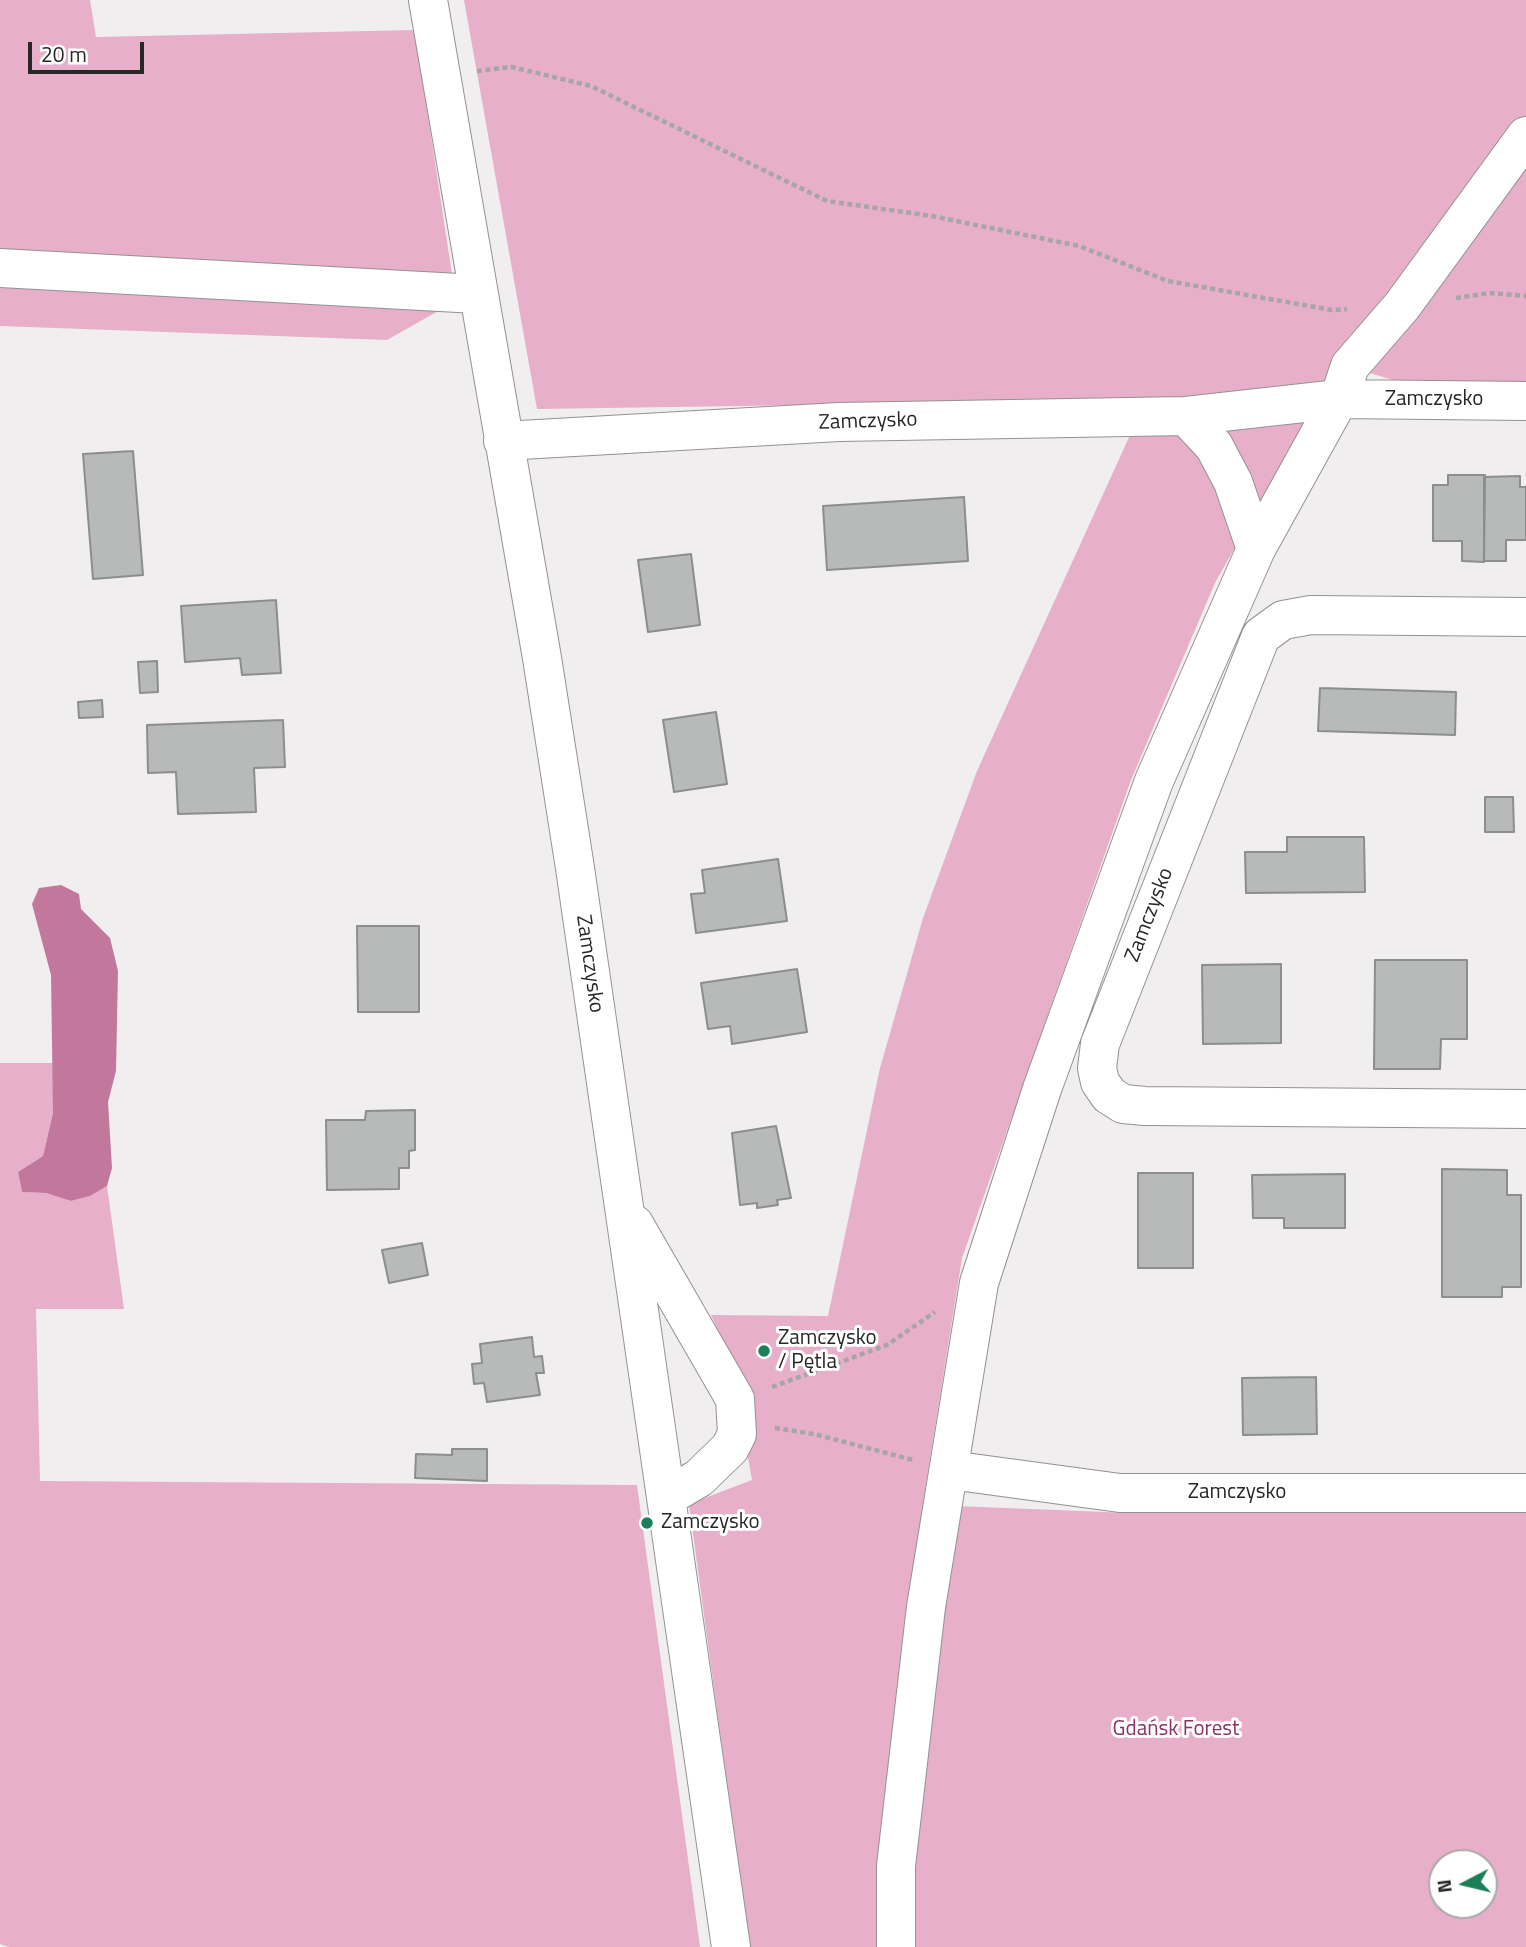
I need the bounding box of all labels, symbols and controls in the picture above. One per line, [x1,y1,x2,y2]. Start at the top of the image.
scale bar [32,28,147,72]
text: 20 m [41,38,87,70]
street label: Zamczysko [1385,387,1483,413]
street label: Zamczysko [818,408,918,436]
street label: Zamczysko [1121,864,1179,966]
street label: Zamczysko [570,913,608,1015]
place label: Zamczysko / Pętla [778,1326,877,1376]
marker: Zamczysko / Pętla [756,1343,772,1359]
street label: Zamczysko [1188,1480,1286,1506]
place label: Zamczysko [661,1510,760,1536]
marker: Zamczysko [639,1515,655,1531]
park label: Gdańsk Forest [1113,1717,1239,1743]
north arrow [1428,1849,1498,1919]
text: N [1428,1878,1459,1895]

